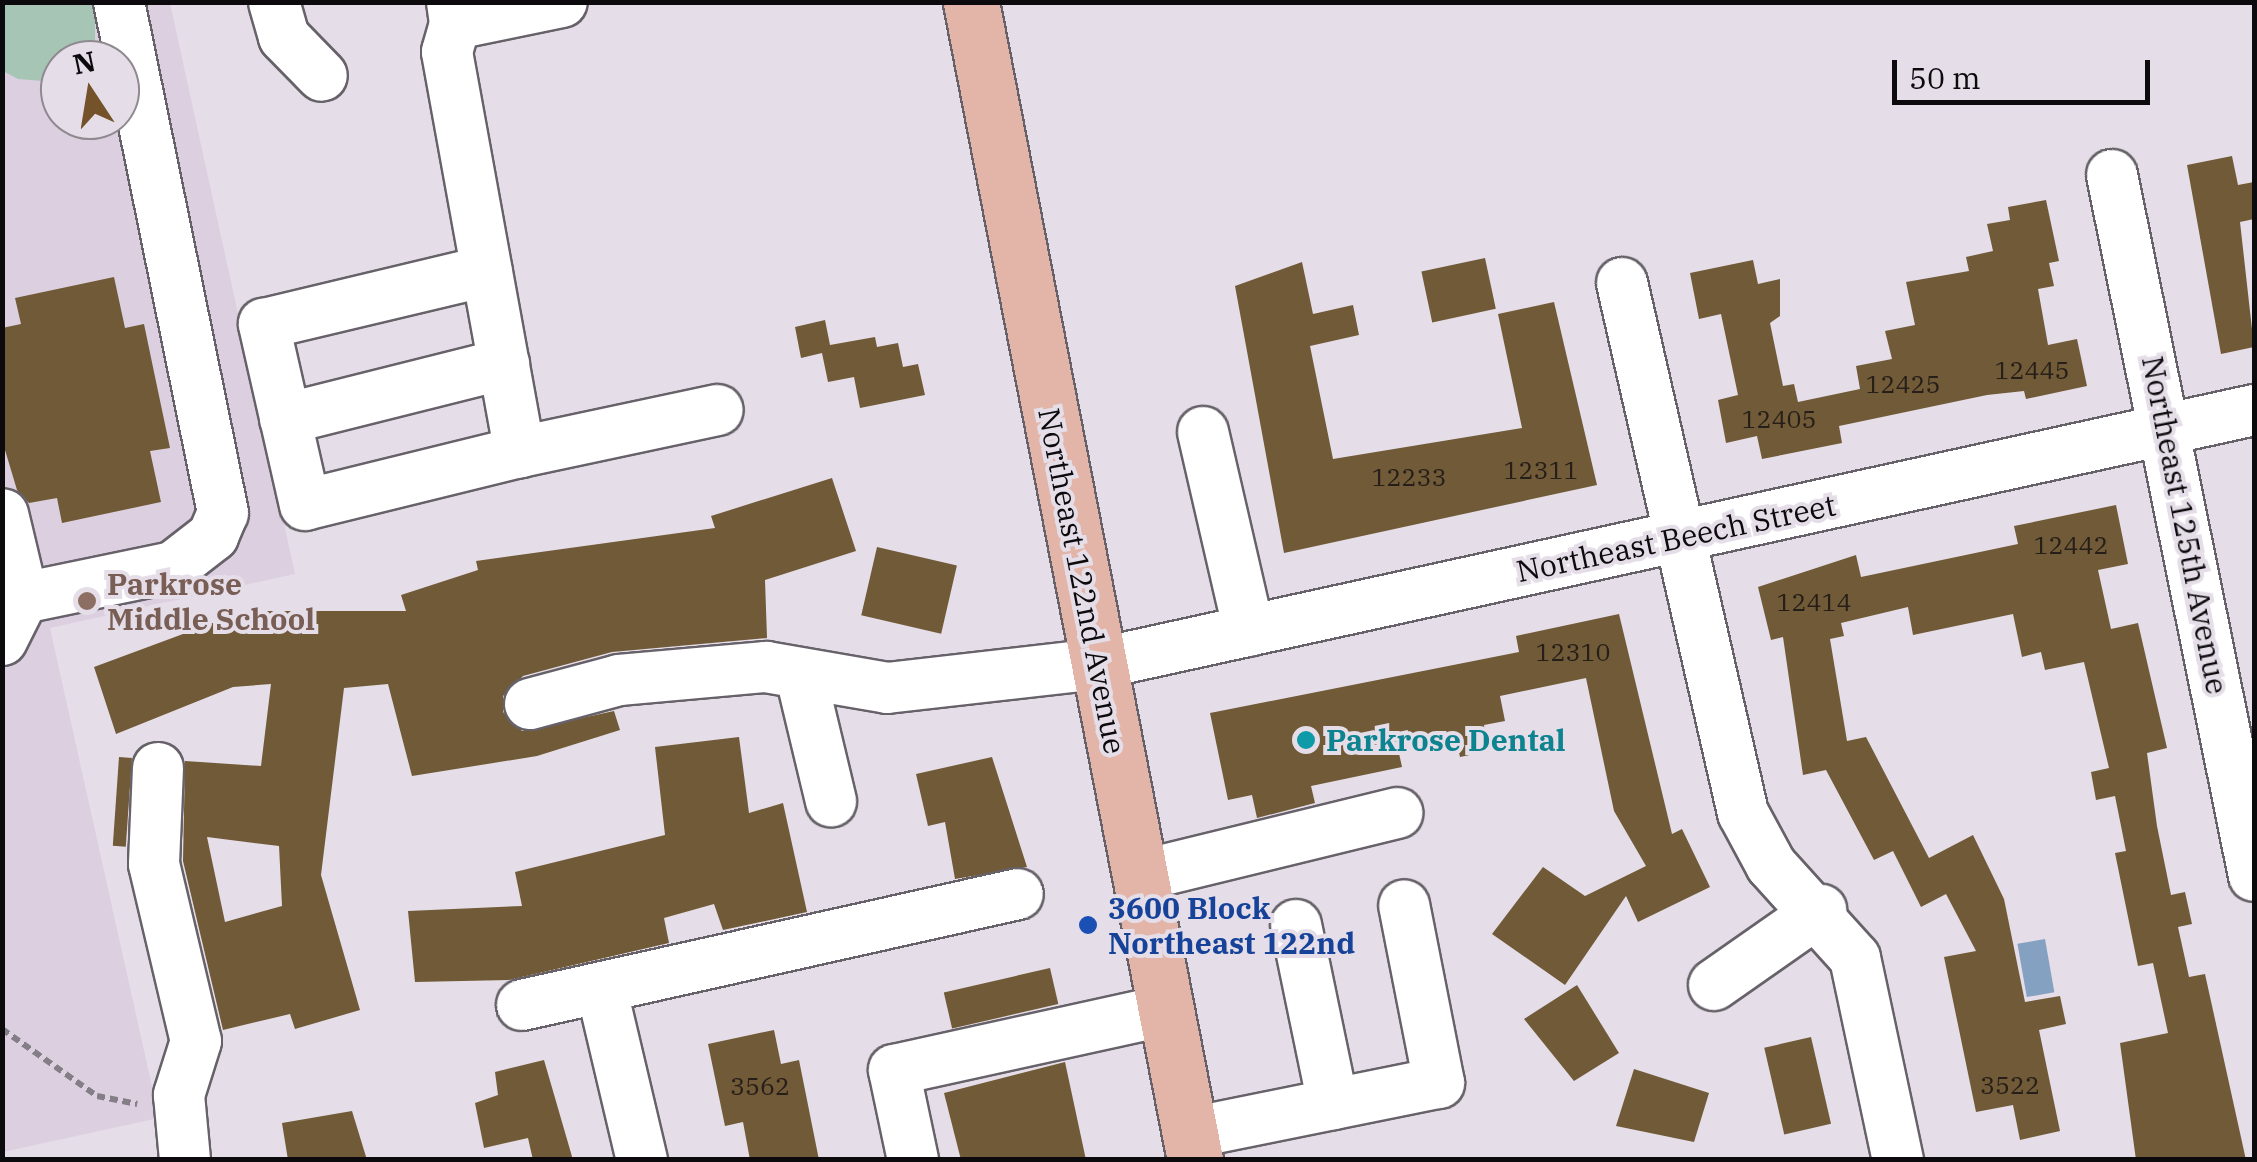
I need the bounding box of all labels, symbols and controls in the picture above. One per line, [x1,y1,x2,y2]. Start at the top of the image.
north arrow [40,40,140,140]
scale bar [1897,40,2154,102]
text: N [69,42,99,83]
text: 50 m [1909,58,1981,97]
street label: Northeast 125th Avenue [2135,353,2235,697]
house number: 12445 [1995,355,2069,385]
house number: 12425 [1866,369,1940,399]
house number: 12405 [1742,404,1816,434]
street label: Northeast 122nd Avenue [1031,405,1133,757]
house number: 12311 [1504,455,1578,485]
house number: 12233 [1372,462,1446,492]
street label: Northeast Beech Street [1513,487,1839,589]
house number: 12442 [2034,530,2108,560]
place label: Parkrose Middle School [107,566,315,636]
house number: 12414 [1777,587,1851,617]
marker: Parkrose Middle School [76,590,98,612]
house number: 12310 [1536,637,1610,667]
place label: Parkrose Dental [1326,722,1566,758]
marker: Parkrose Dental [1295,729,1317,751]
place label: 3600 Block Northeast 122nd [1108,890,1355,960]
marker: 3600 Block Northeast 122nd [1077,914,1099,936]
house number: 3522 [1980,1070,2040,1100]
house number: 3562 [730,1071,790,1101]

